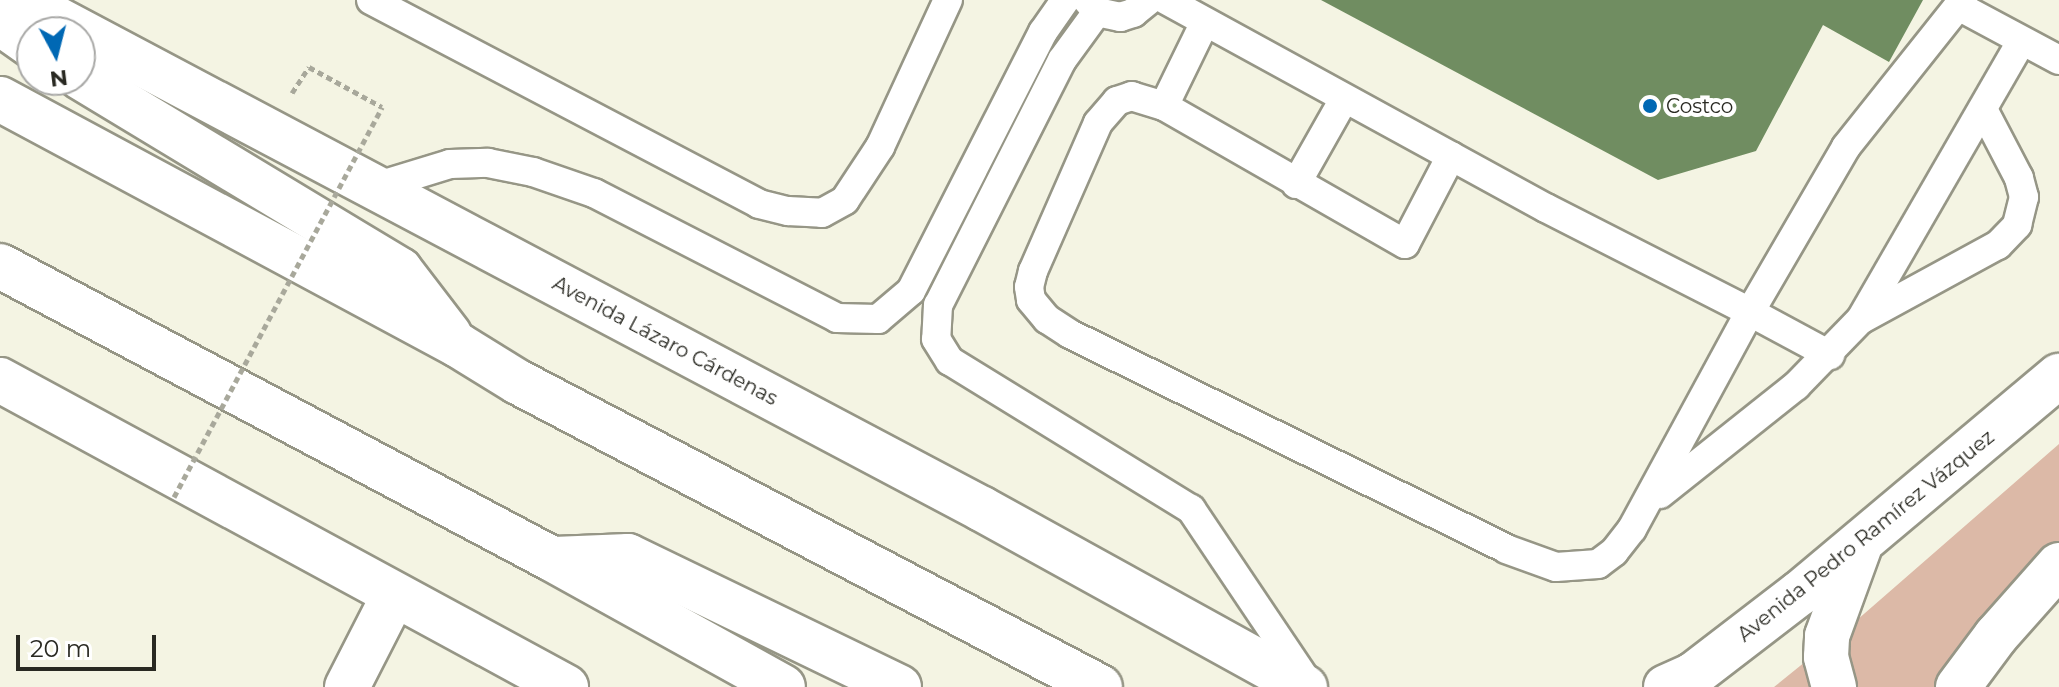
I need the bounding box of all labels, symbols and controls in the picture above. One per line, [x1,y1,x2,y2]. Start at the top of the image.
north arrow [16,16,96,96]
text: N [48,64,69,93]
place label: Costco [1666,94,1733,118]
marker: Costco [1641,97,1659,115]
street label: Avenida Lázaro Cárdenas [548,271,782,411]
street label: Avenida Pedro Ramírez Vázquez [1733,425,1999,647]
scale bar [20,619,160,669]
text: 20 m [30,634,91,663]

